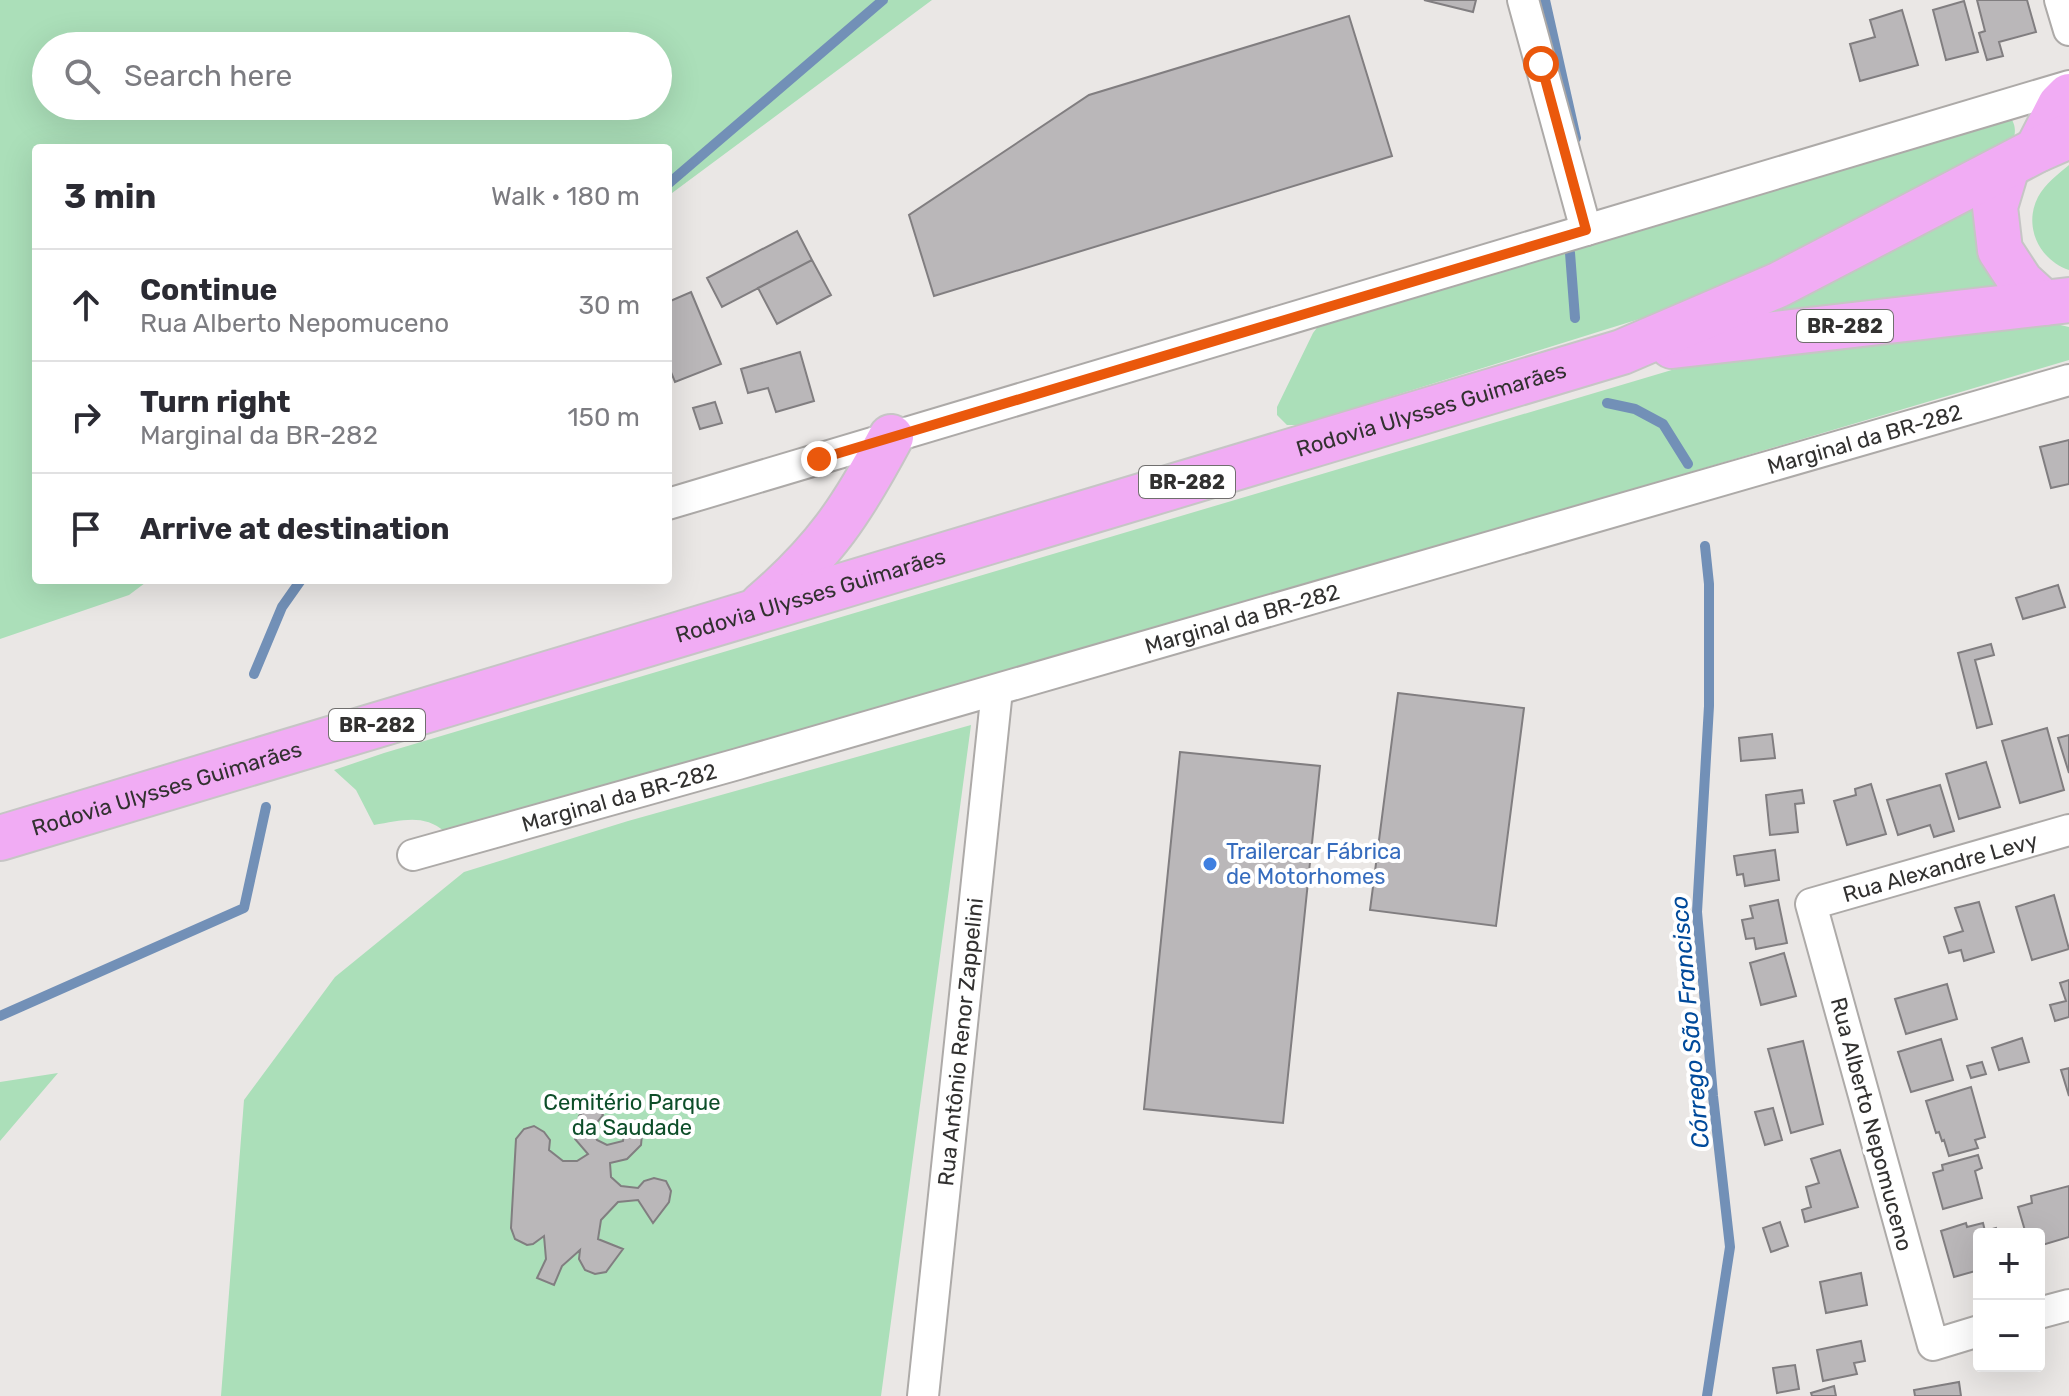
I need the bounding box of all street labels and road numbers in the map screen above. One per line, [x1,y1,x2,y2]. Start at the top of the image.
road number: BR-282 [1797,310,1893,342]
street label: Rodovia Ulysses Guimarães [1293,356,1570,463]
street label: Marginal da BR-282 [1764,399,1965,480]
road number: BR-282 [1139,466,1235,498]
street label: Rodovia Ulysses Guimarães [672,542,949,649]
street label: Marginal da BR-282 [1142,578,1343,660]
road number: BR-282 [329,709,425,741]
street label: Rodovia Ulysses Guimarães [29,735,305,842]
street label: Marginal da BR-282 [519,758,720,838]
street label: Rua Alexandre Levy [1840,827,2041,908]
street label: Rua Antônio Renor Zappelini [932,897,989,1187]
street label: Rua Alberto Nepomuceno [1825,994,1918,1254]

